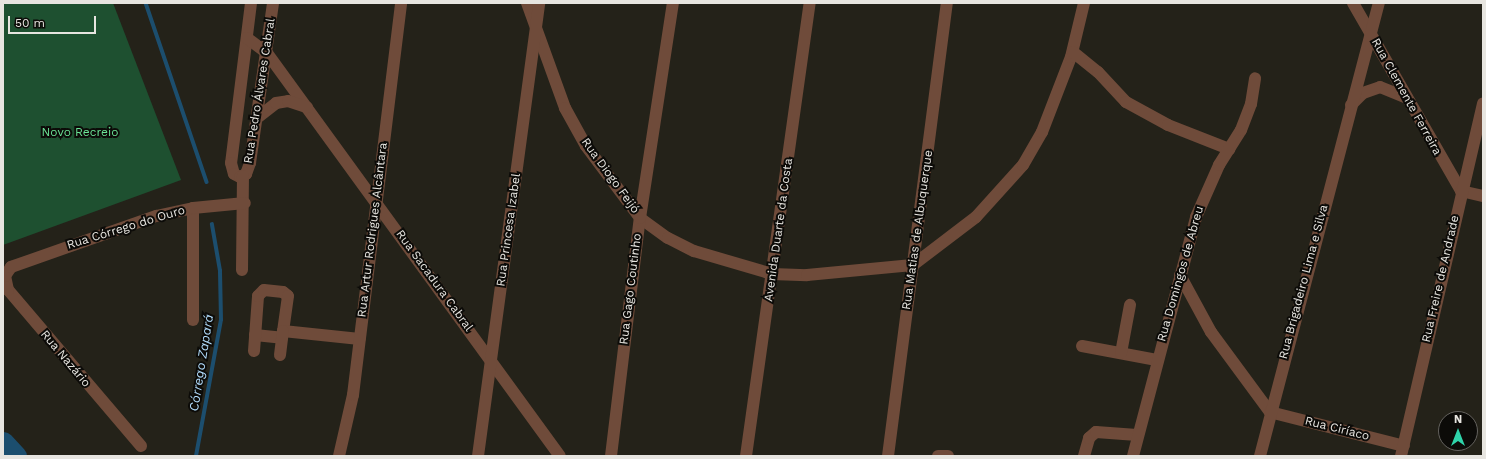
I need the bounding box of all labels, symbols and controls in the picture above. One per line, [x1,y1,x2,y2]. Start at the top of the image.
scale bar [10,8,98,34]
text: 50 m [15,16,45,30]
street label: Rua Pedro Álvares Cabral [241,17,279,165]
street label: Rua Clemente Ferreira [1368,36,1444,158]
park label: Novo Recreio [42,126,118,140]
street label: Rua Diogo Feijó [578,135,642,217]
street label: Rua Artur Rodrigues Alcântara [355,141,391,319]
street label: Rua Matias de Albuquerque [900,149,936,311]
street label: Avenida Duarte da Costa [762,157,796,303]
street label: Rua Princesa Izabel [494,172,524,288]
street label: Rua Córrego do Ouro [65,203,187,253]
street label: Rua Brigadeiro Lima e Silva [1276,203,1332,361]
street label: Rua Domingos de Abreu [1155,204,1207,344]
street label: Rua Freire de Andrade [1419,214,1463,344]
street label: Rua Sacadura Cabral [392,227,476,335]
street label: Rua Gago Coutinho [617,232,645,346]
water label: Córrego Zapará [187,313,217,413]
street label: Rua Nazário [37,328,93,390]
north arrow [1438,411,1478,451]
text: N [1454,413,1462,426]
street label: Rua Ciríaco [1303,414,1371,444]

